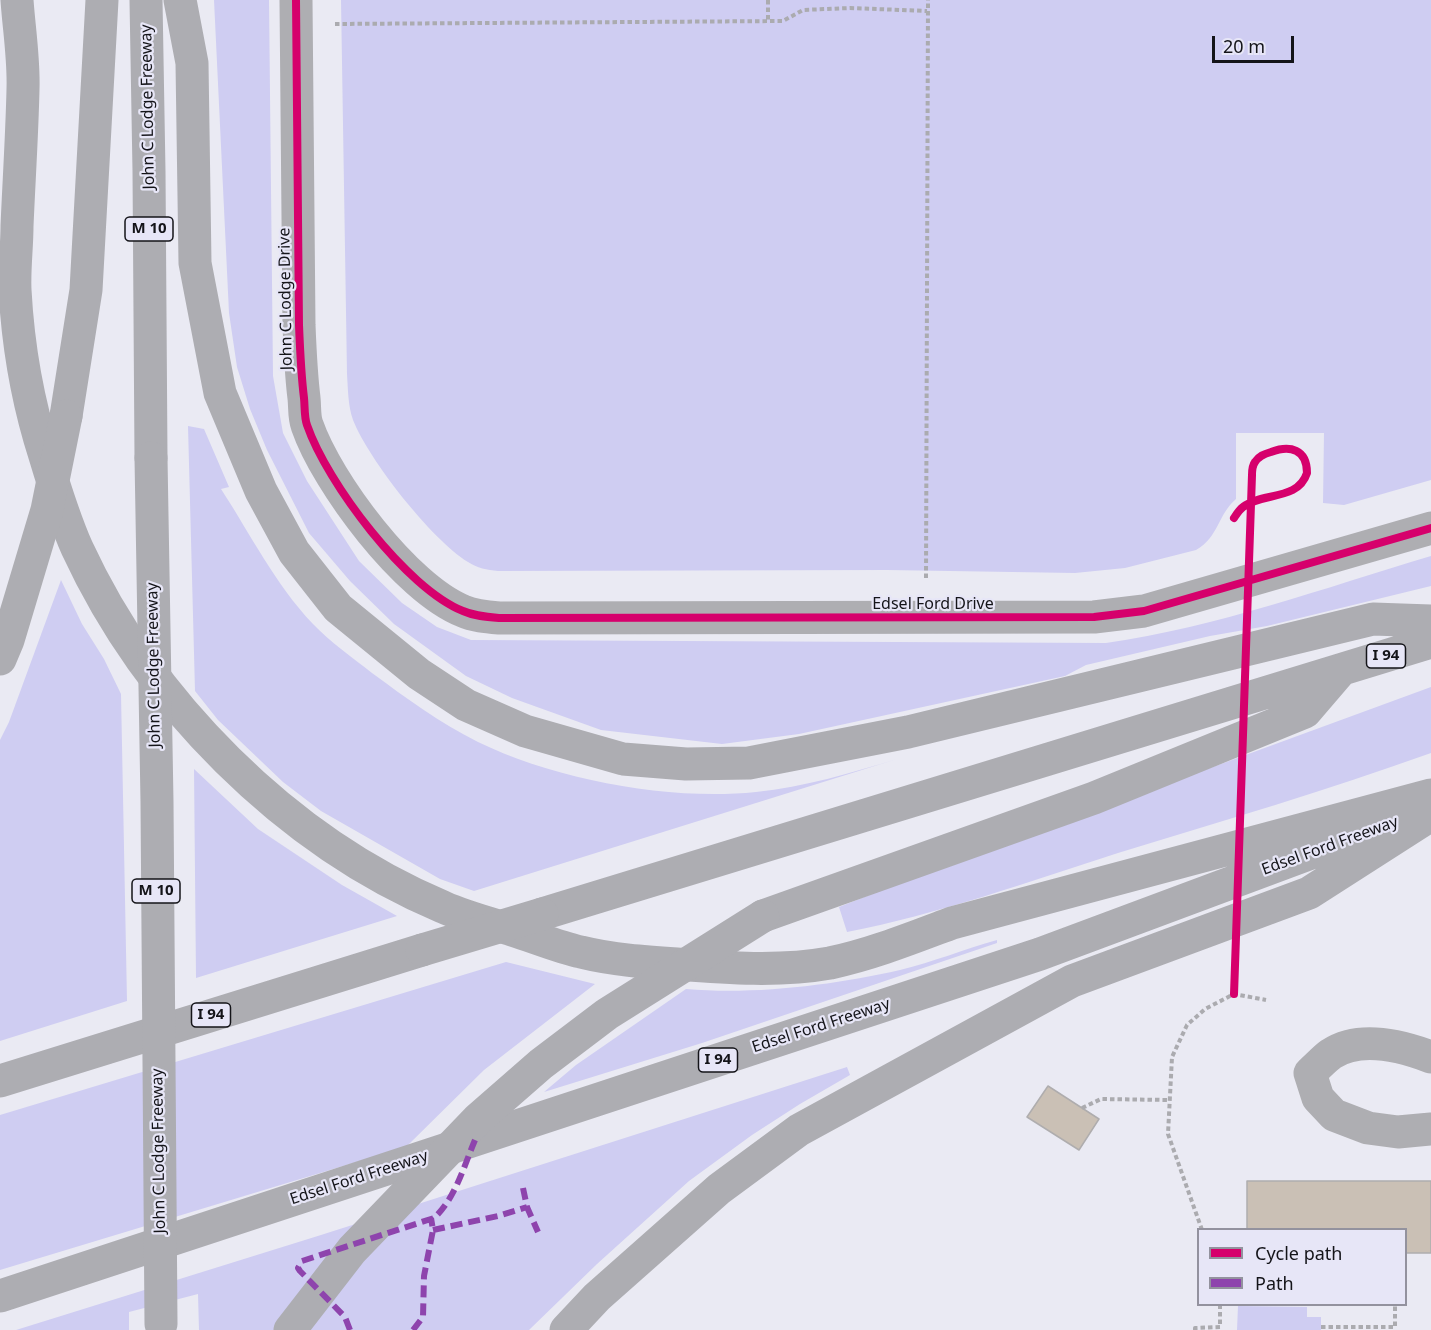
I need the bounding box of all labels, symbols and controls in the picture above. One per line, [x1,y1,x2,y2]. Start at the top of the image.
street label: John C Lodge Freeway [137,24,159,190]
scale bar [1215,24,1298,62]
text: 20 m [1223,34,1265,58]
road number: M 10 [125,217,173,241]
street label: John C Lodge Drive [275,227,297,371]
street label: John C Lodge Freeway [143,582,165,748]
street label: Edsel Ford Drive [872,594,994,614]
road number: I 94 [1366,644,1406,668]
street label: Edsel Ford Freeway [1259,812,1401,880]
road number: M 10 [132,879,180,903]
street label: Edsel Ford Freeway [750,995,892,1057]
road number: I 94 [192,1003,230,1027]
road number: I 94 [698,1048,738,1072]
street label: John C Lodge Freeway [148,1068,170,1234]
street label: Edsel Ford Freeway [288,1147,430,1209]
legend [1197,1228,1407,1306]
text: Cycle path [1255,1241,1342,1265]
text: Path [1255,1271,1294,1295]

